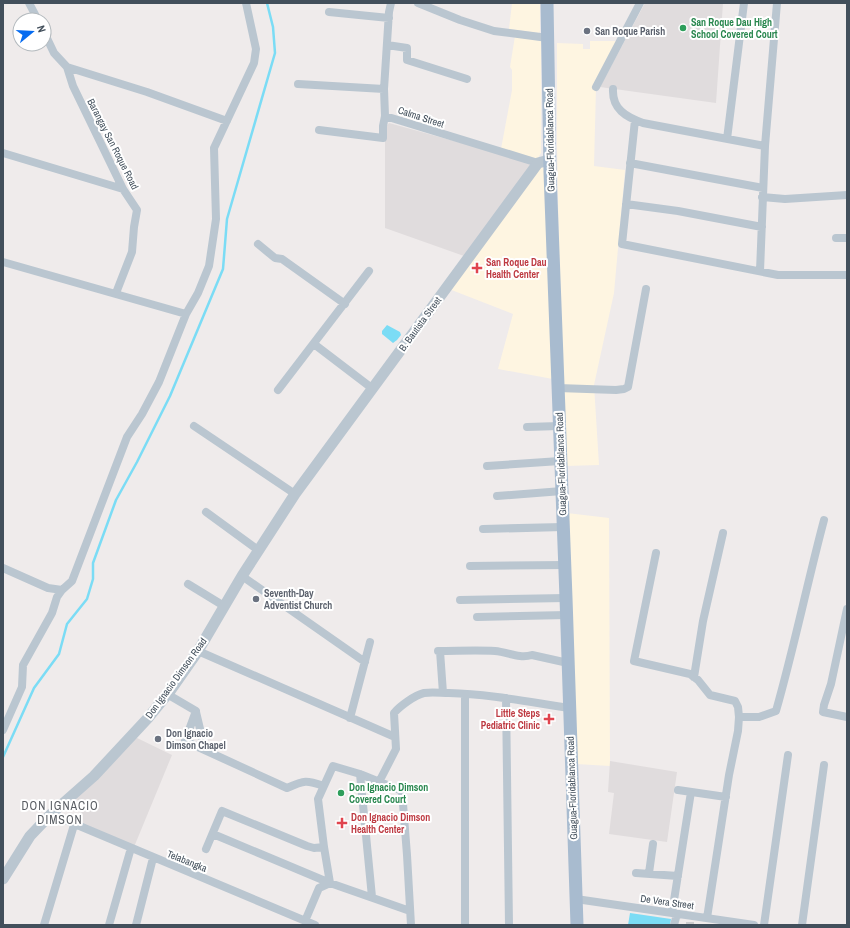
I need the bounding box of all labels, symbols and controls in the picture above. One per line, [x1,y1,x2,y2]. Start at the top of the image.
north arrow [12,12,52,52]
place label: San Roque Dau High School Covered Court [691,16,778,41]
marker: San Roque Dau High School Covered Court [678,23,688,33]
text: N [34,24,49,34]
place label: San Roque Parish [595,25,665,38]
marker: San Roque Parish [582,26,592,36]
street label: Guagua-Floridablanca Road [543,88,557,192]
street label: Barangay San Roque Road [84,96,142,192]
street label: Calma Street [396,103,446,131]
place label: San Roque Dau Health Center [486,256,547,281]
marker: San Roque Dau Health Center [471,262,483,274]
street label: B. Bautista Street [396,294,445,354]
street label: Guagua-Floridablanca Road [553,412,569,516]
place label: Seventh-Day Adventist Church [264,587,332,612]
marker: Seventh-Day Adventist Church [251,594,261,604]
street label: Don Ignacio Dimson Road [142,635,210,721]
place label: Little Steps Pediatric Clinic [481,707,540,732]
marker: Little Steps Pediatric Clinic [543,713,555,725]
place label: Don Ignacio Dimson Chapel [166,727,226,752]
marker: Don Ignacio Dimson Chapel [153,734,163,744]
street label: Guagua-Floridablanca Road [564,736,580,840]
place label: Don Ignacio Dimson Covered Court [349,781,428,806]
marker: Don Ignacio Dimson Covered Court [336,788,346,798]
district label: DON IGNACIO DIMSON [21,798,99,828]
place label: Don Ignacio Dimson Health Center [351,811,430,836]
marker: Don Ignacio Dimson Health Center [336,817,348,829]
street label: Telabangka [165,847,209,875]
street label: De Vera Street [639,892,695,912]

